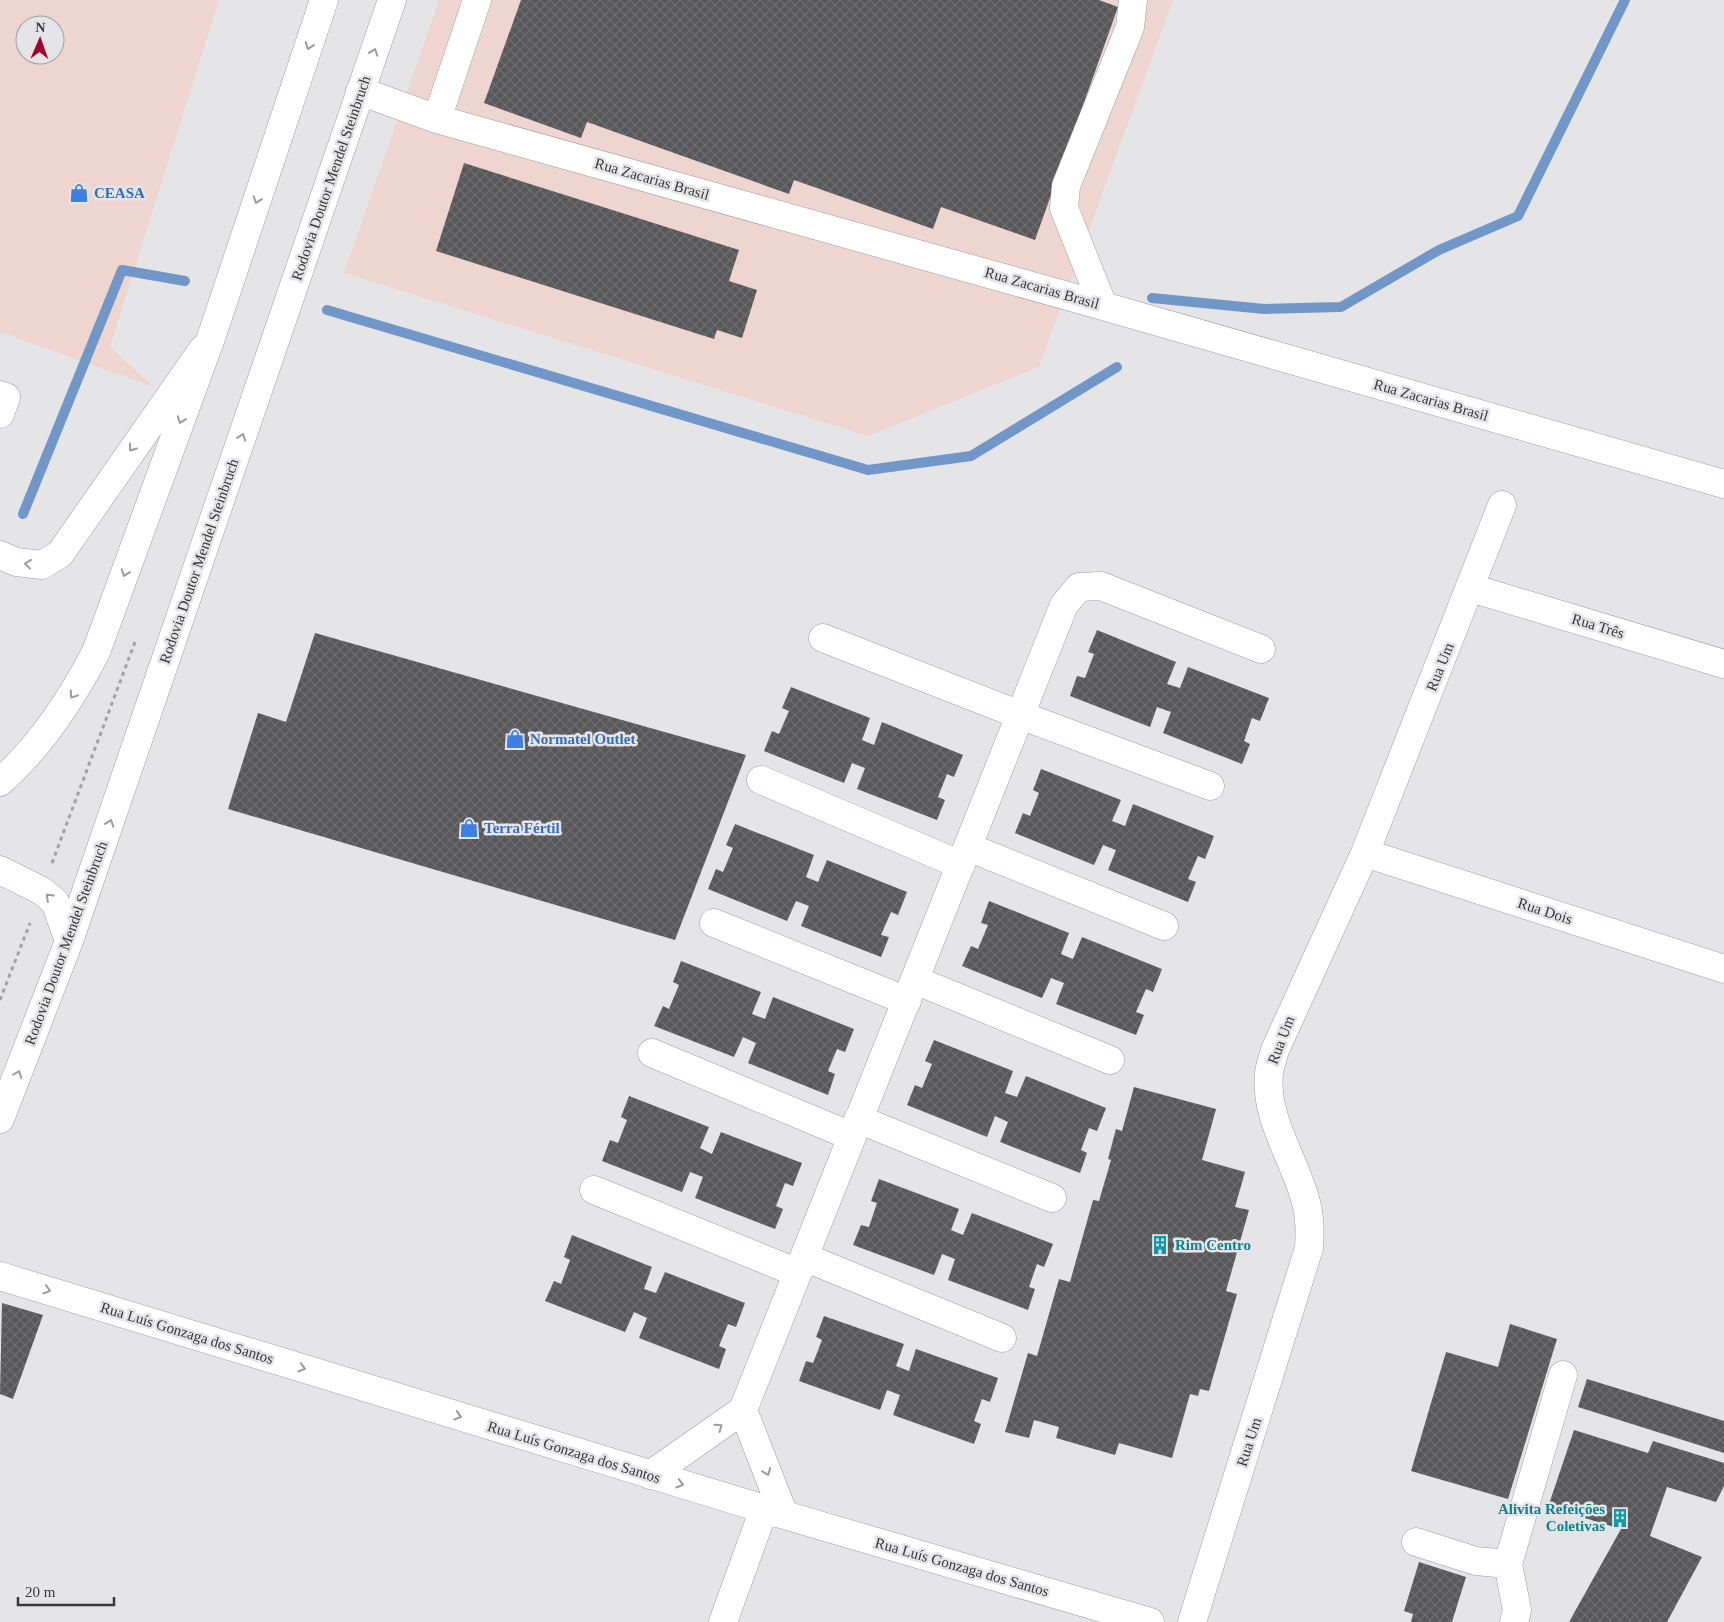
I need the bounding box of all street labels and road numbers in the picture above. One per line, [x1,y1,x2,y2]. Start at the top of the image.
street label: Rodovia Doutor Mendel Steinbruch [288,73,374,282]
street label: Rua Zacarias Brasil [593,155,711,203]
street label: Rua Zacarias Brasil [983,264,1101,312]
street label: Rua Zacarias Brasil [1372,376,1490,424]
street label: Rodovia Doutor Mendel Steinbruch [156,456,242,665]
street label: Rua Três [1570,610,1626,642]
street label: Rua Um [1423,640,1457,693]
street label: Rodovia Doutor Mendel Steinbruch [22,839,111,1047]
street label: Rua Dois [1516,895,1574,927]
street label: Rua Um [1264,1013,1298,1066]
street label: Rua Luís Gonzaga dos Santos [99,1299,276,1367]
street label: Rua Um [1234,1415,1264,1468]
street label: Rua Luís Gonzaga dos Santos [486,1418,663,1486]
street label: Rua Luís Gonzaga dos Santos [873,1535,1051,1600]

